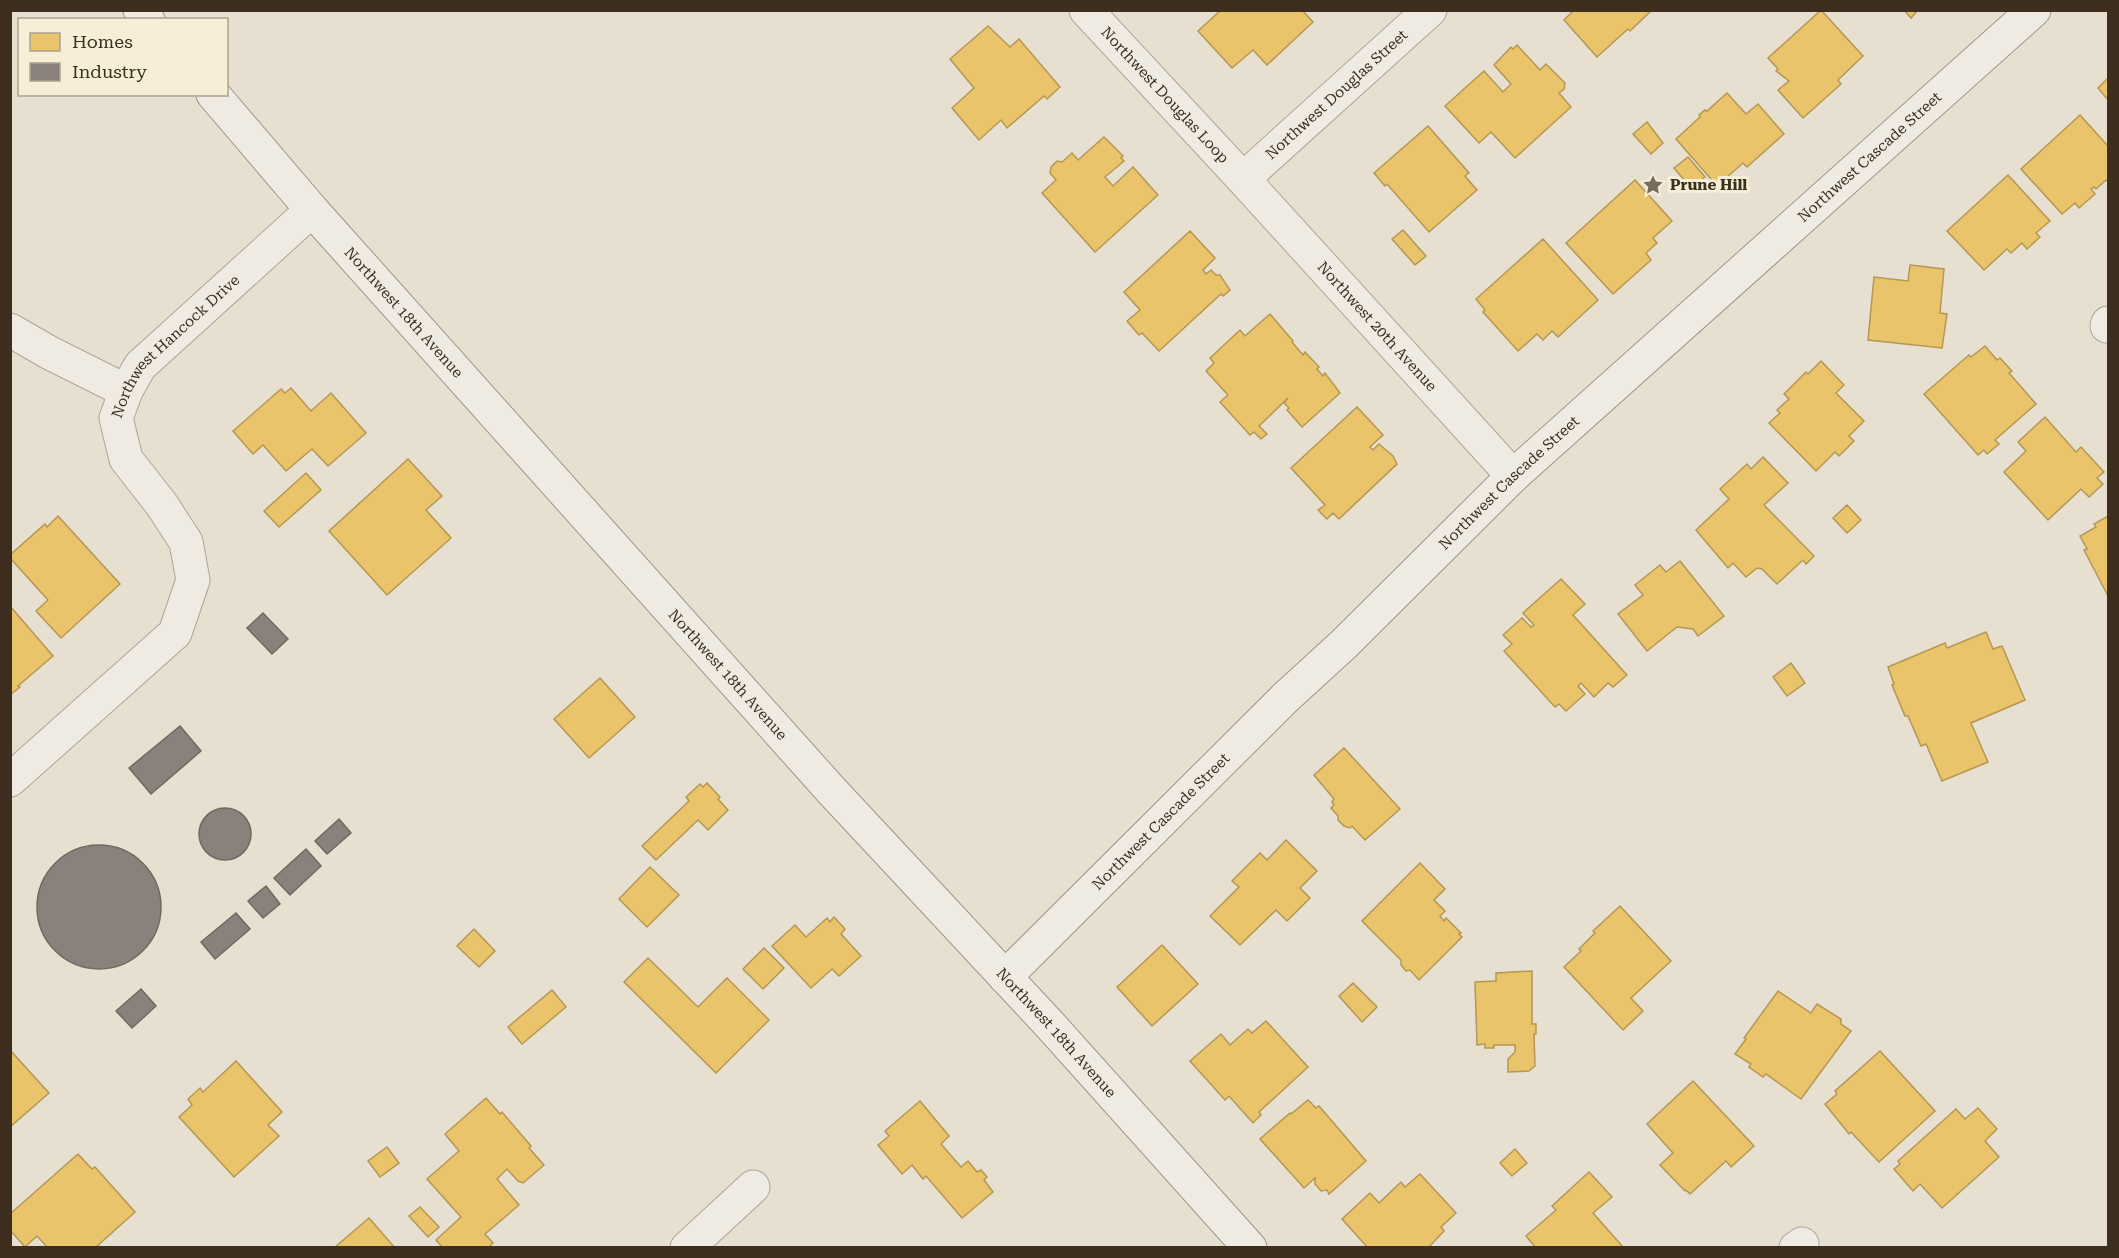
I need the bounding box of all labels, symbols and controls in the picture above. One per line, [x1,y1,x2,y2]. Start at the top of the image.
legend [18,18,228,96]
street label: Northwest Douglas Loop [1097,23,1233,167]
street label: Northwest Douglas Street [1262,26,1411,163]
text: Homes [72,31,133,52]
text: Industry [72,61,147,82]
street label: Northwest Cascade Street [1794,88,1945,226]
place icon: Prune Hill [1641,173,1665,197]
place label: Prune Hill [1670,176,1747,194]
street label: Northwest 18th Avenue [341,243,467,382]
street label: Northwest 20th Avenue [1313,258,1441,395]
street label: Northwest Hancock Drive [108,271,243,421]
street label: Northwest Cascade Street [1435,412,1583,553]
street label: Northwest 18th Avenue [665,606,791,744]
street label: Northwest Cascade Street [1088,749,1234,894]
street label: Northwest 18th Avenue [993,964,1120,1101]

